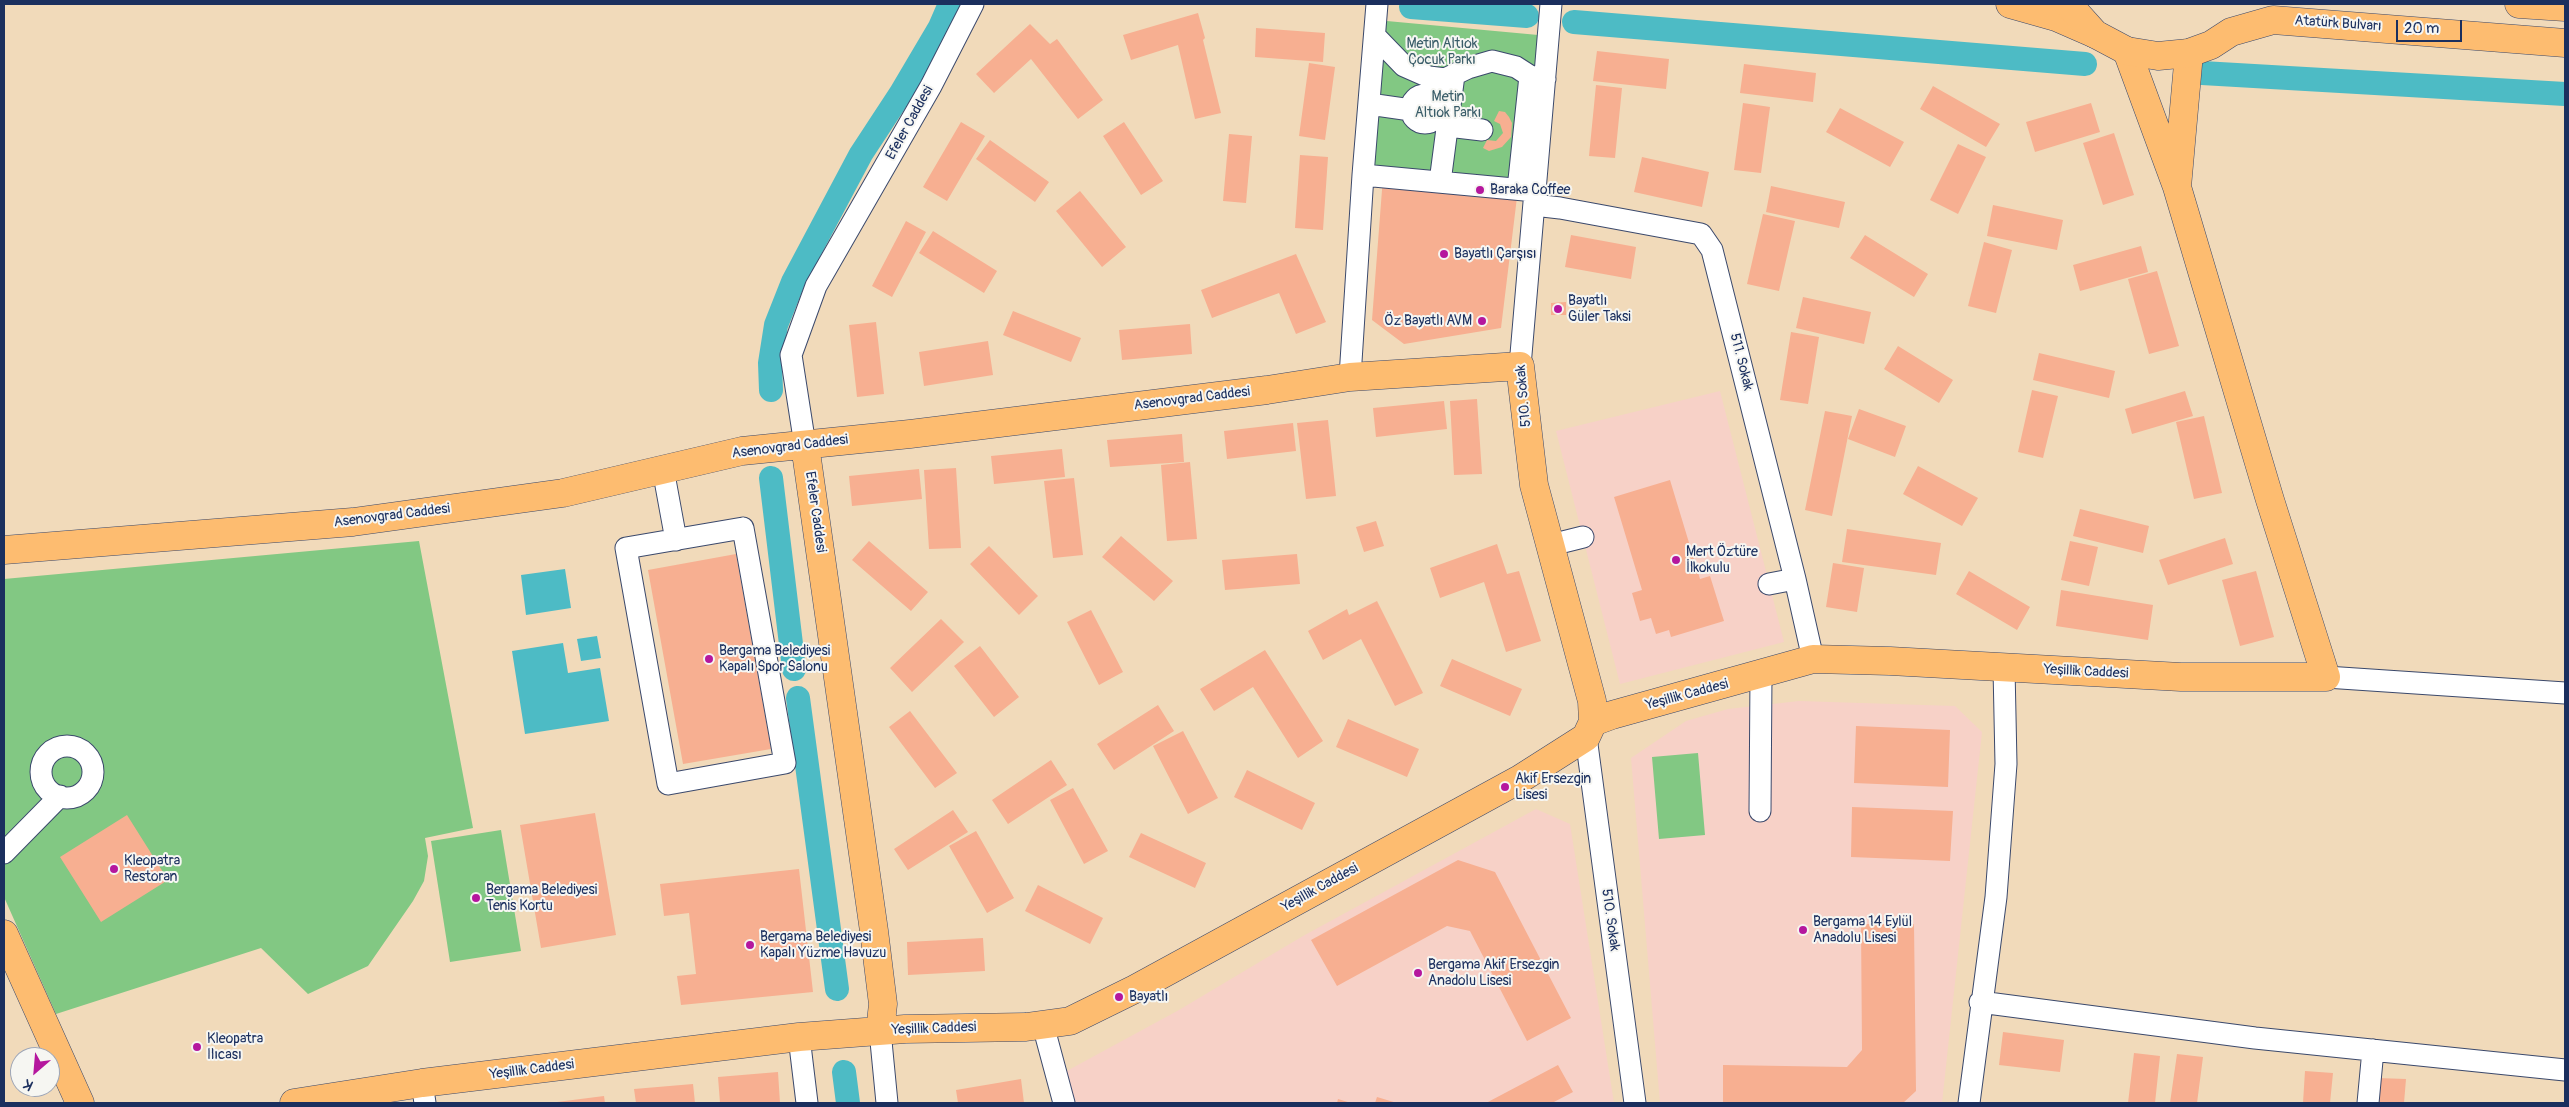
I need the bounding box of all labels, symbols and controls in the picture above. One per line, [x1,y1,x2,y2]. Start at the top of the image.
scale bar [2399,10,2465,42]
street label: Atatürk Bulvarı [2294,13,2382,35]
text: 20 m [2404,19,2439,38]
park label: Metin Altıok Çocuk Parkı [1406,36,1478,68]
street label: Efeler Caddesi [883,83,937,163]
park label: Metin Altıok Parkı [1415,89,1481,121]
place label: Baraka Coffee [1490,182,1570,198]
marker: Baraka Coffee [1474,184,1486,196]
place label: Bayatlı Çarşısı [1454,246,1537,262]
marker: Bayatlı Çarşısı [1438,248,1450,260]
place label: Bayatlı Güler Taksi [1568,293,1631,326]
marker: Bayatlı Güler Taksi [1552,303,1564,315]
place label: Öz Bayatlı AVM [1384,313,1472,329]
marker: Öz Bayatlı AVM [1476,315,1488,327]
street label: 511. Sokak [1726,332,1756,392]
street label: 510. Sokak [1513,364,1535,428]
street label: Asenovgrad Caddesi [1133,384,1251,414]
street label: Asenovgrad Caddesi [731,432,849,462]
street label: Efeler Caddesi [801,470,829,554]
street label: Asenovgrad Caddesi [333,501,451,531]
place label: Mert Öztüre İlkokulu [1686,544,1758,576]
marker: Mert Öztüre İlkokulu [1670,554,1682,566]
place label: Bergama Belediyesi Kapalı Spor Salonu [719,643,830,676]
marker: Bergama Belediyesi Kapalı Spor Salonu [703,653,715,665]
street label: Yeşillik Caddesi [2043,661,2129,683]
street label: Yeşillik Caddesi [1644,676,1730,714]
place label: Akif Ersezgin Lisesi [1515,771,1591,804]
marker: Akif Ersezgin Lisesi [1499,781,1511,793]
place label: Kleopatra Restoran [124,853,180,886]
street label: Yeşillik Caddesi [1279,860,1361,916]
marker: Kleopatra Restoran [108,863,120,875]
place label: Bergama Belediyesi Tenis Kortu [486,882,597,914]
street label: 510. Sokak [1597,888,1623,952]
marker: Bergama Belediyesi Tenis Kortu [470,892,482,904]
place label: Bergama 14 Eylül Anadolu Lisesi [1813,914,1912,946]
marker: Bergama 14 Eylül Anadolu Lisesi [1797,924,1809,936]
place label: Bergama Belediyesi Kapalı Yüzme Havuzu [760,929,886,962]
marker: Bergama Belediyesi Kapalı Yüzme Havuzu [744,939,756,951]
place label: Bergama Akif Ersezgin Anadolu Lisesi [1428,957,1560,990]
marker: Bergama Akif Ersezgin Anadolu Lisesi [1412,967,1424,979]
place label: Bayatlı [1129,989,1168,1005]
marker: Bayatlı [1113,991,1125,1003]
street label: Yeşillik Caddesi [891,1019,977,1039]
place label: Kleopatra Ilıcası [207,1031,263,1064]
marker: Kleopatra Ilıcası [191,1041,203,1053]
north arrow [10,1047,60,1097]
street label: Yeşillik Caddesi [489,1056,575,1084]
text: K [21,1075,36,1094]

